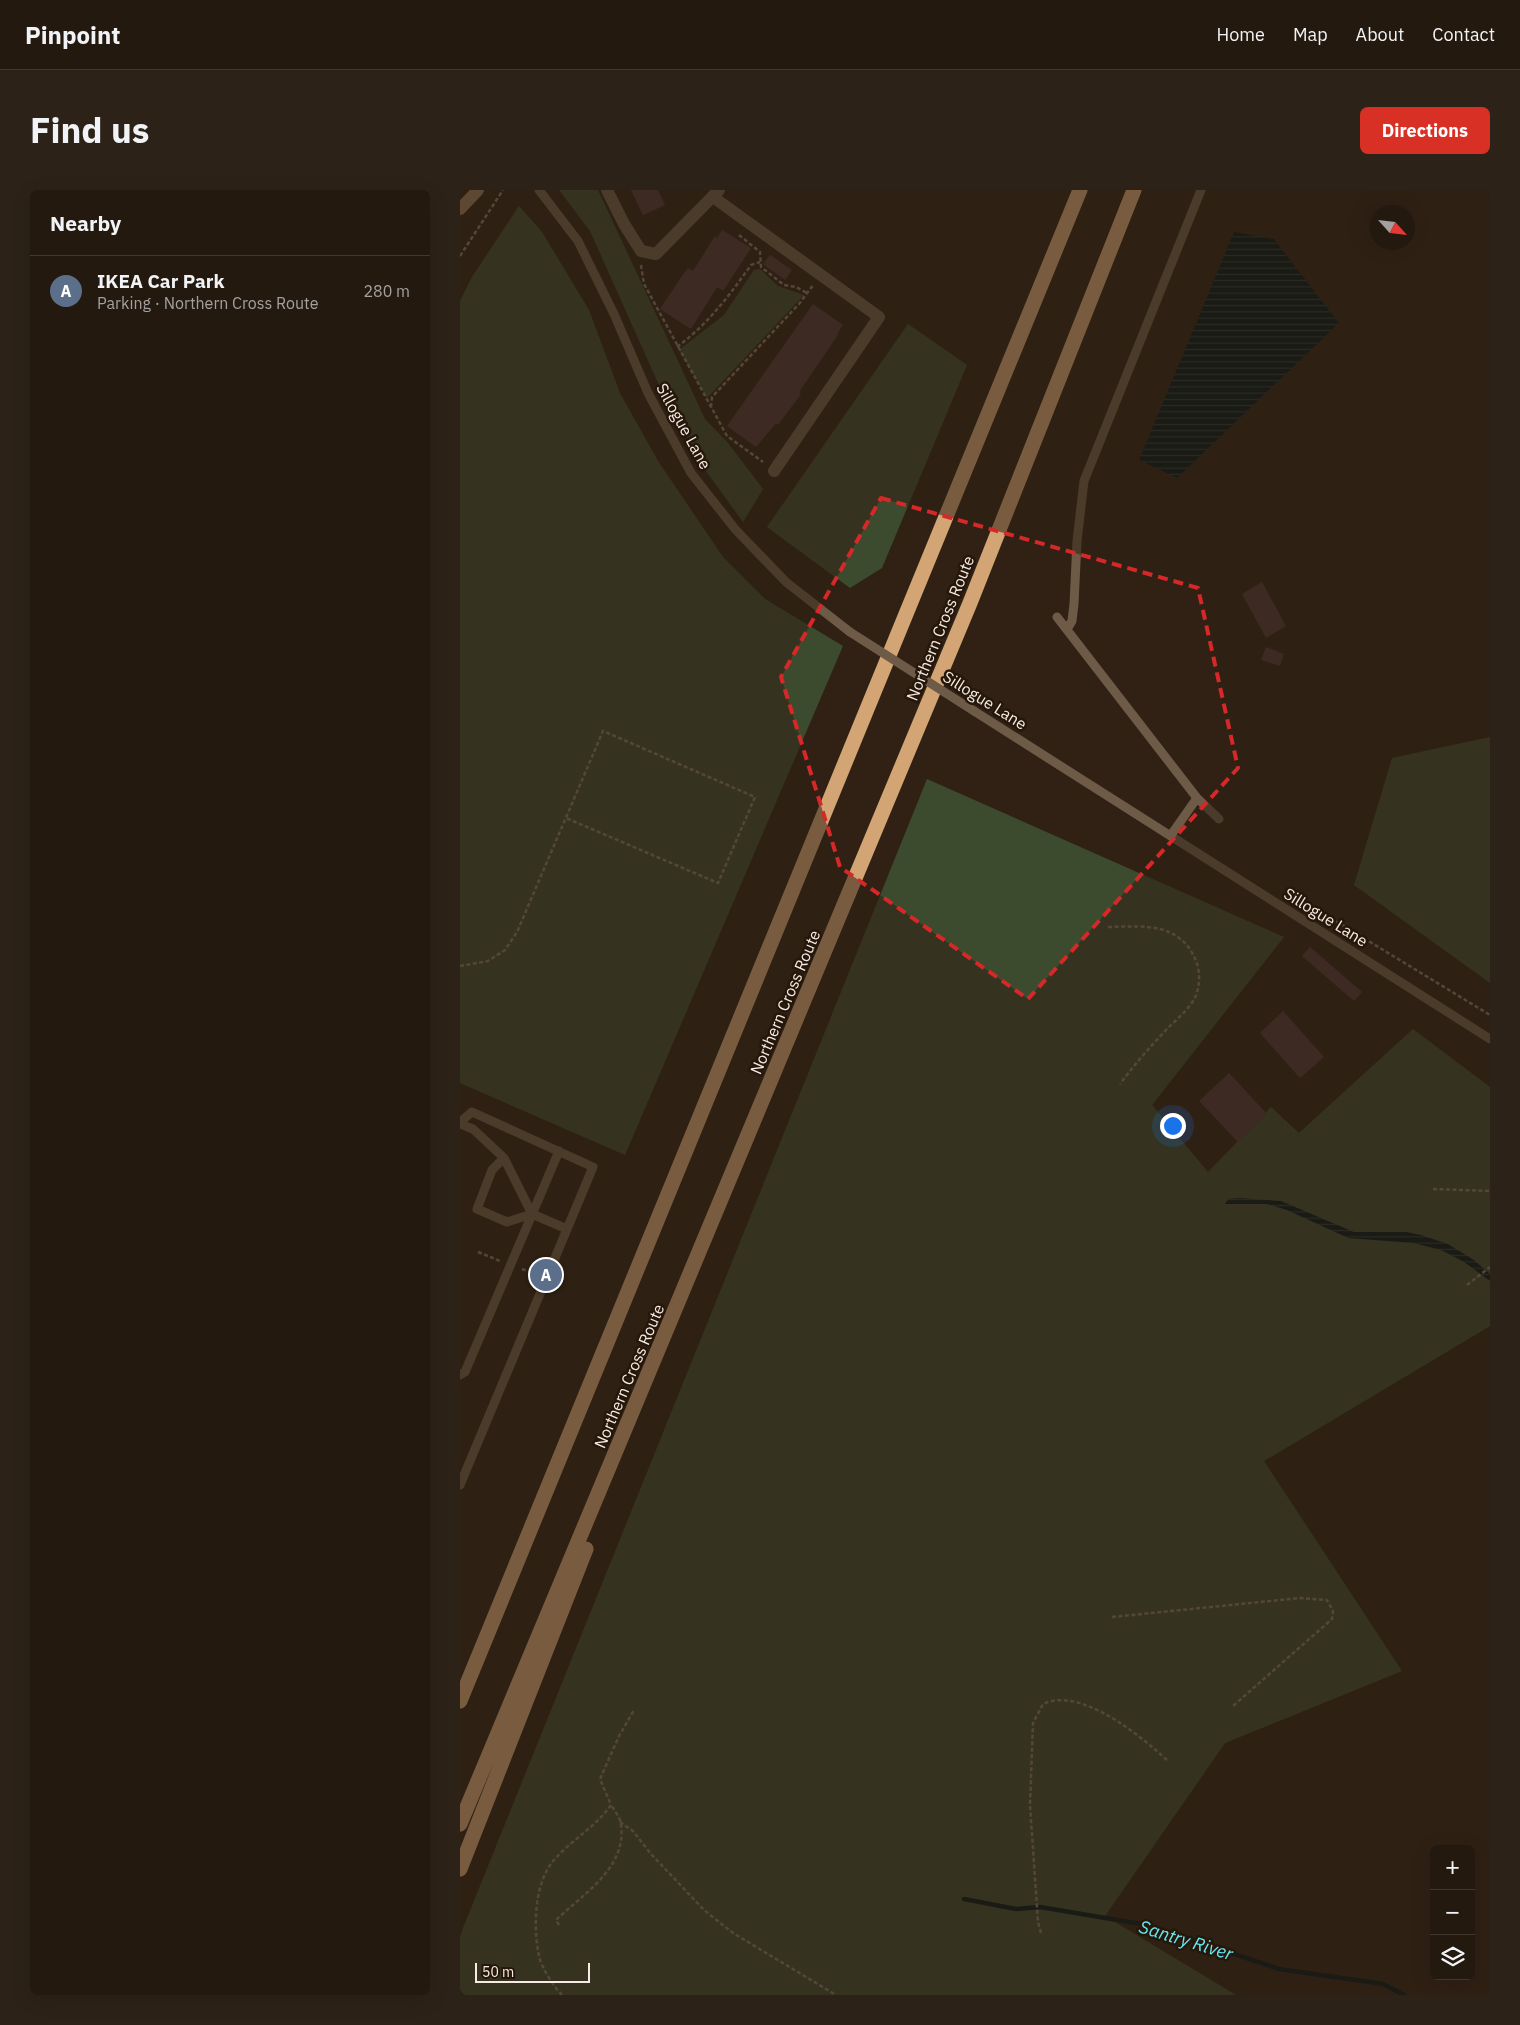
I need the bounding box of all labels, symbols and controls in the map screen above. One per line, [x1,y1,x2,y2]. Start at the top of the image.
text: Pinpoint [25,19,120,51]
text: Home [1217,23,1265,46]
text: Map [1293,23,1328,46]
text: About [1356,23,1404,46]
text: Contact [1432,23,1495,46]
text: Find us [30,107,149,153]
button: Directions [1360,107,1490,154]
north arrow [1370,205,1415,250]
text: Nearby [50,209,121,237]
text: IKEA Car Park [97,269,224,293]
text: A [61,281,71,301]
text: 280 m [363,281,410,301]
text: Parking · Northern Cross Route [97,293,318,313]
street label: Sillogue Lane [652,379,716,473]
street label: Northern Cross Route [902,552,978,704]
street label: Sillogue Lane [939,666,1031,734]
street label: Sillogue Lane [1280,883,1372,951]
street label: Northern Cross Route [746,927,825,1077]
your location [1160,1113,1186,1139]
pin: A [530,1256,562,1294]
street label: Northern Cross Route [590,1301,669,1451]
map controls [1430,1845,1475,1980]
button: + [1430,1845,1475,1890]
button: − [1430,1890,1475,1935]
water label: Santry River [1136,1915,1236,1965]
button: layers [1430,1935,1475,1980]
scale bar [475,1960,590,1983]
text: 50 m [482,1963,514,1981]

